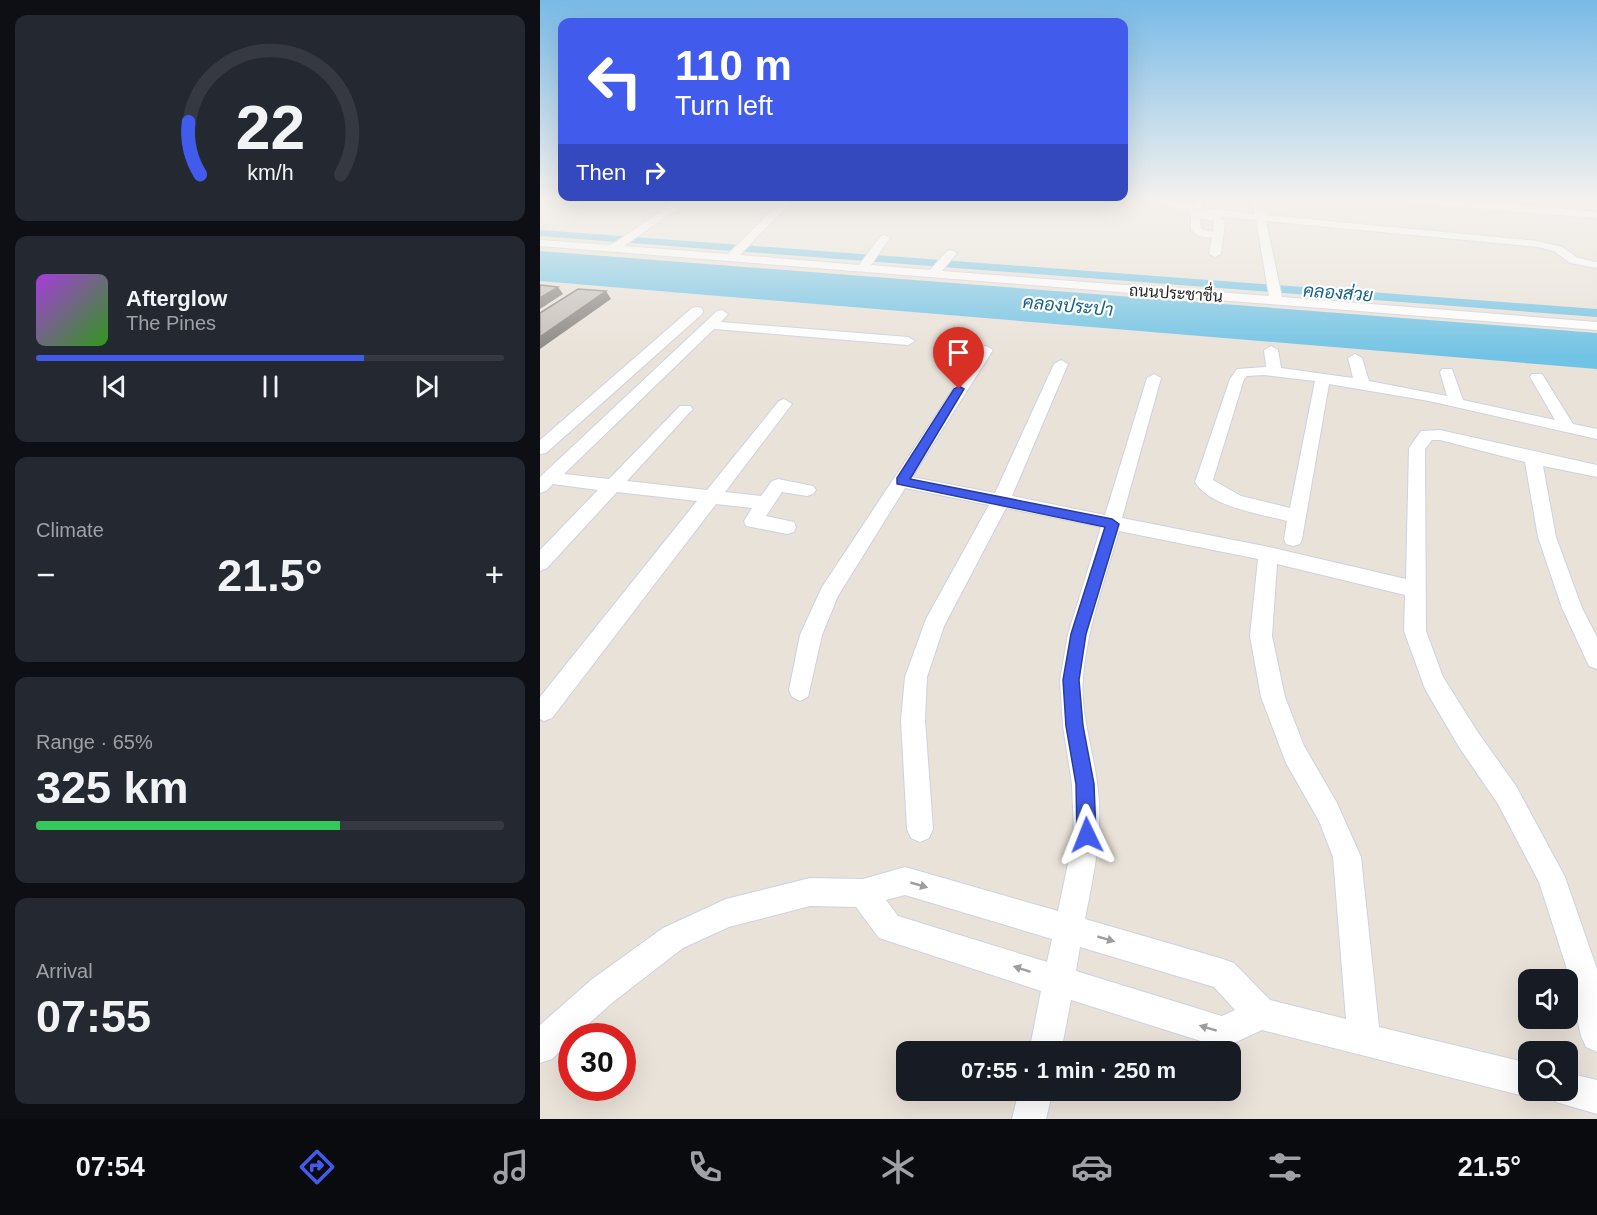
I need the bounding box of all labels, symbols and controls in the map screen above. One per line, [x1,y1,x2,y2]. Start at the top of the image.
icon: left [576,42,654,120]
text: 110 m [675,42,792,89]
text: Turn left [675,91,773,121]
text: 22 [235,93,305,162]
icon: right [638,156,671,189]
text: Then [576,160,626,185]
text: km/h [247,161,293,185]
street label: ถนนประชาชื่น [1129,276,1224,305]
water label: คลองส่วย [1302,279,1374,305]
text: Afterglow [126,286,227,311]
water label: คลองประปา [1022,292,1114,320]
text: The Pines [126,312,216,334]
pin [933,327,984,389]
icon: arrive [942,336,975,369]
icon: previous [98,370,131,403]
icon: pause [254,370,287,403]
icon: next [410,370,443,403]
text: Climate [36,519,104,541]
text: 21.5° [217,550,323,601]
text: − [36,556,55,593]
text: + [485,556,504,593]
text: Range · 65% [36,731,153,753]
text: 325 km [36,762,189,813]
position arrow [1055,803,1119,867]
one-way arrow [910,881,928,890]
one-way arrow [1097,935,1115,944]
text: Arrival [36,960,93,982]
one-way arrow [1013,964,1031,973]
map controls [1518,969,1578,1101]
button: sound [1518,969,1578,1029]
text: 07:55 [36,991,151,1042]
speed limit sign: 30 [558,1023,636,1101]
one-way arrow [1199,1023,1217,1032]
button: search [1518,1041,1578,1101]
text: 07:55 · 1 min · 250 m [961,1058,1176,1083]
icon: directions [296,1146,338,1188]
icon: music [490,1146,532,1188]
icon: phone [684,1146,726,1188]
icon: climate [877,1146,919,1188]
icon: car [1071,1146,1113,1188]
icon: filters [1264,1146,1306,1188]
text: 07:54 [76,1152,145,1182]
text: 21.5° [1458,1152,1521,1182]

